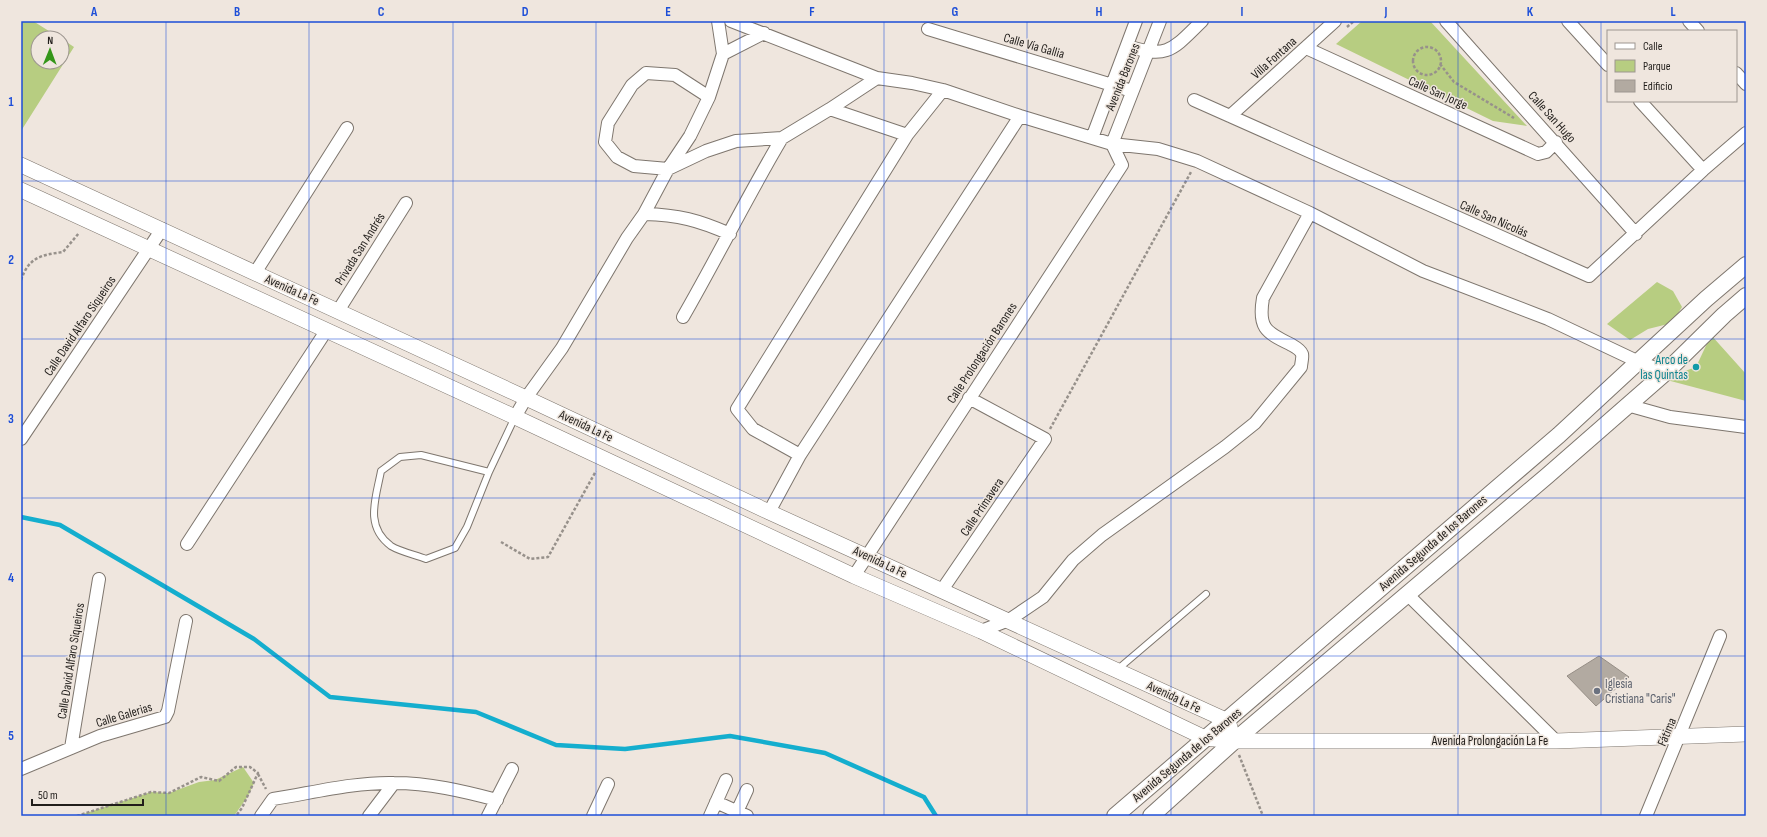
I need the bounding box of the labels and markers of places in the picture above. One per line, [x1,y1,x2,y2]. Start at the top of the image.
place label: Arco de las Quintas [1640,352,1688,383]
marker: Arco de las Quintas [1691,362,1701,372]
place label: Iglesia Cristiana "Caris" [1605,676,1676,707]
marker: Iglesia Cristiana "Caris" [1592,686,1602,696]

